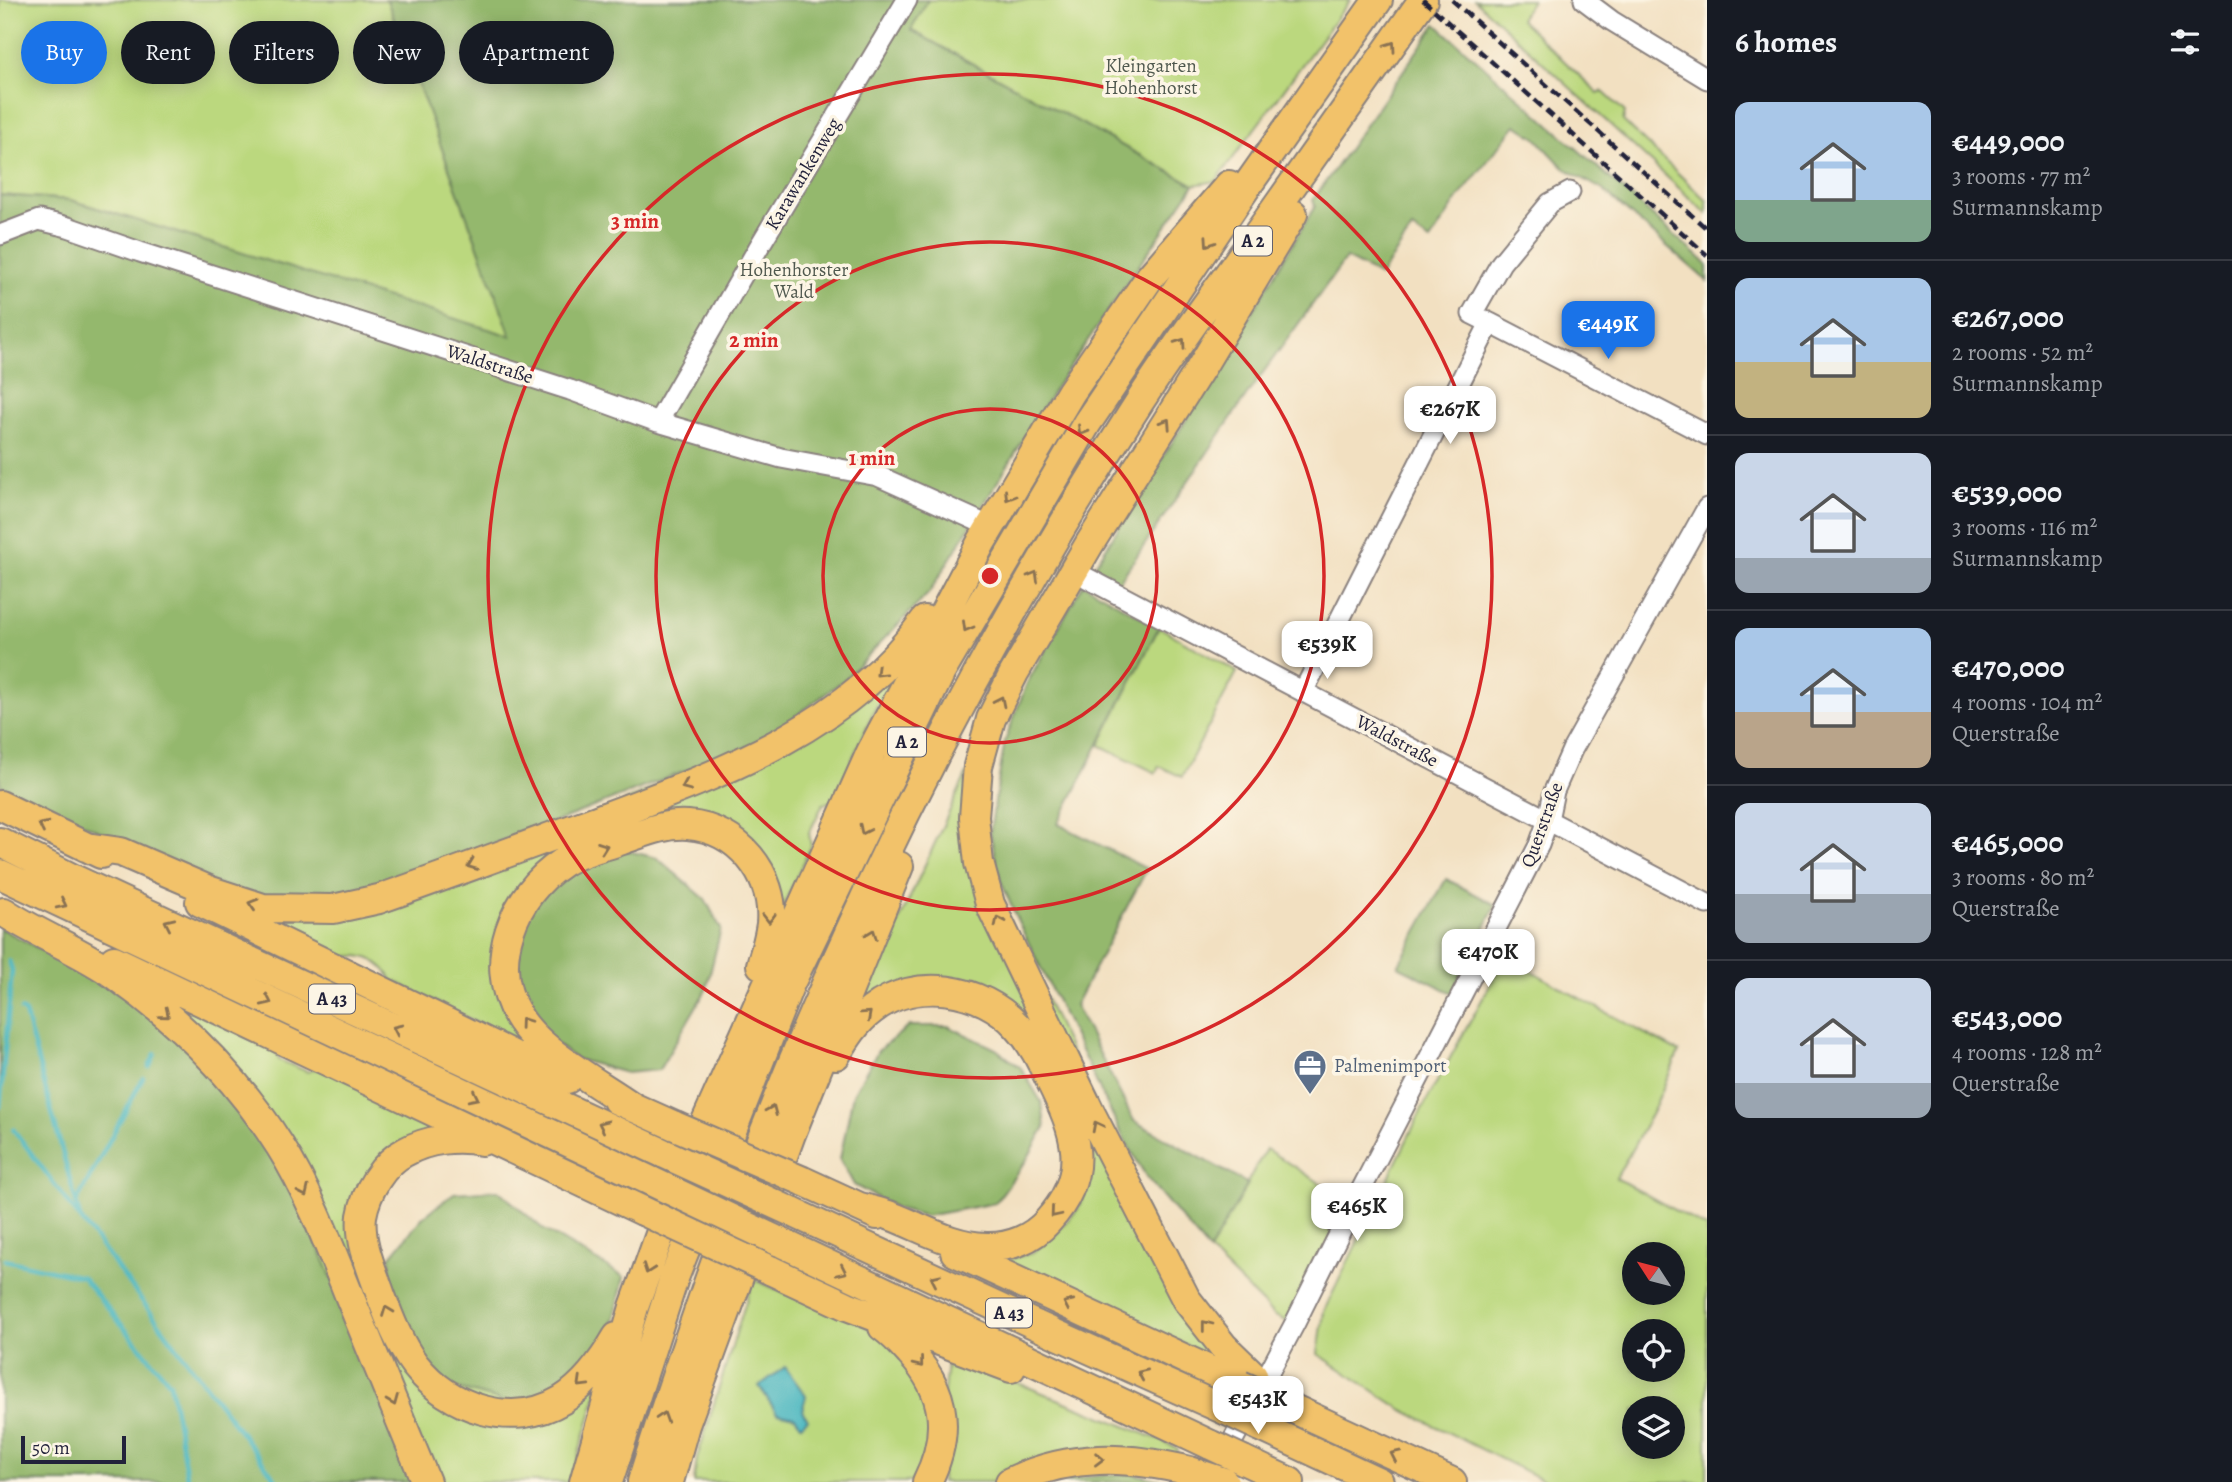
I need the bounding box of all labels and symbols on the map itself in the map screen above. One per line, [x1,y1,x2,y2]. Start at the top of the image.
one-way arrow [1383,41,1395,54]
park label: Kleingarten Hohenhorst [1104,53,1198,101]
street label: Karawankenweg [759,112,847,235]
text: 3 min [611,207,659,235]
road number: A 2 [1234,227,1272,256]
one-way arrow [1205,234,1217,247]
park label: Hohenhorster Wald [739,257,849,305]
pin: €449K [1559,302,1657,361]
text: 2 min [729,326,779,354]
street label: Waldstraße [442,338,537,390]
one-way arrow [1173,338,1185,351]
pin: €267K [1401,386,1499,446]
one-way arrow [1158,418,1171,431]
one-way arrow [1078,424,1091,437]
text: 1 min [849,444,896,472]
one-way arrow [1004,488,1017,501]
centre of rings [978,564,1002,588]
one-way arrow [1025,571,1038,584]
one-way arrow [962,620,975,633]
pin: €539K [1278,622,1376,681]
one-way arrow [876,663,889,676]
one-way arrow [992,696,1006,708]
street label: Waldstraße [1351,708,1443,773]
road number: A 2 [888,728,926,756]
one-way arrow [680,778,693,792]
street label: Querstraße [1515,779,1569,871]
one-way arrow [38,820,50,834]
one-way arrow [859,823,873,835]
one-way arrow [596,841,609,855]
one-way arrow [467,857,479,871]
one-way arrow [55,895,67,909]
one-way arrow [247,898,259,912]
one-way arrow [761,914,777,924]
one-way arrow [993,916,1007,928]
one-way arrow [164,917,176,931]
one-way arrow [864,929,878,941]
pin: €470K [1439,930,1537,989]
road number: A 43 [309,984,355,1014]
one-way arrow [260,993,272,1007]
one-way arrow [157,1006,169,1019]
one-way arrow [859,1011,872,1023]
one-way arrow [520,1017,532,1029]
one-way arrow [392,1023,404,1037]
office icon: Palmenimport [1291,1047,1329,1096]
place label: Palmenimport [1334,1053,1447,1079]
one-way arrow [467,1088,479,1102]
one-way arrow [764,1105,778,1118]
one-way arrow [598,1120,611,1134]
one-way arrow [1091,1121,1105,1133]
one-way arrow [296,1184,310,1197]
pin: €465K [1308,1184,1406,1243]
one-way arrow [1050,1206,1063,1218]
north arrow [1622,1242,1685,1306]
one-way arrow [642,1263,656,1275]
one-way arrow [835,1263,847,1277]
one-way arrow [930,1273,943,1287]
road number: A 43 [986,1298,1032,1328]
one-way arrow [1063,1299,1075,1313]
one-way arrow [382,1305,396,1317]
one-way arrow [1202,1320,1215,1333]
one-way arrow [911,1355,923,1368]
one-way arrow [1137,1368,1149,1382]
one-way arrow [577,1374,590,1387]
pin: €543K [1209,1376,1307,1436]
one-way arrow [384,1394,398,1406]
one-way arrow [655,1411,669,1424]
scale bar [21,1433,126,1465]
one-way arrow [1390,1449,1402,1463]
one-way arrow [1094,1451,1105,1467]

